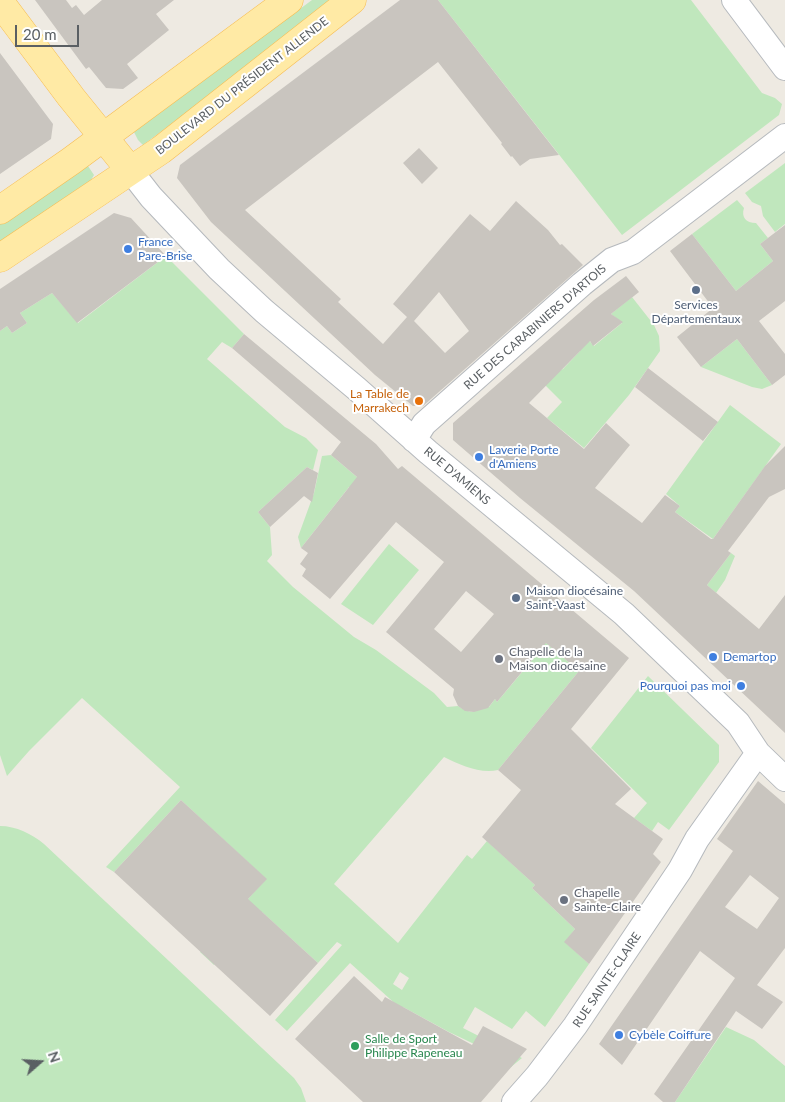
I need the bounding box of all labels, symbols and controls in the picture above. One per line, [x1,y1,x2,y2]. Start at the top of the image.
street label: BOULEVARD DU PRÉSIDENT ALLENDE [153,14,331,158]
scale bar [18,15,81,47]
text: 20 m [23,25,57,43]
place label: France Pare-Brise [138,235,192,263]
marker: France Pare-Brise [122,243,134,255]
street label: RUE DES CARABINIERS D'ARTOIS [461,261,609,393]
marker: Services Départementaux [690,284,702,296]
place label: Services Départementaux [652,298,740,326]
place label: La Table de Marrakech [350,387,409,415]
marker: La Table de Marrakech [413,395,425,407]
place label: Laverie Porte d'Amiens [489,443,559,471]
street label: RUE D'AMIENS [421,444,493,508]
marker: Laverie Porte d'Amiens [473,451,485,463]
place label: Maison diocésaine Saint-Vaast [526,584,623,612]
marker: Maison diocésaine Saint-Vaast [510,592,522,604]
place label: Chapelle de la Maison diocésaine [509,645,606,673]
place label: Demartop [723,650,776,664]
marker: Demartop [707,651,719,663]
marker: Chapelle de la Maison diocésaine [493,653,505,665]
place label: Pourquoi pas moi [640,679,731,693]
marker: Pourquoi pas moi [735,680,747,692]
place label: Chapelle Sainte-Claire [574,886,641,914]
marker: Chapelle Sainte-Claire [558,894,570,906]
street label: RUE SAINTE-CLAIRE [570,930,644,1030]
place label: Cybèle Coiffure [629,1028,711,1042]
marker: Cybèle Coiffure [613,1029,625,1041]
place label: Salle de Sport Philippe Rapeneau [365,1032,462,1060]
north arrow [15,1037,65,1087]
marker: Salle de Sport Philippe Rapeneau [349,1040,361,1052]
text: N [45,1049,64,1065]

